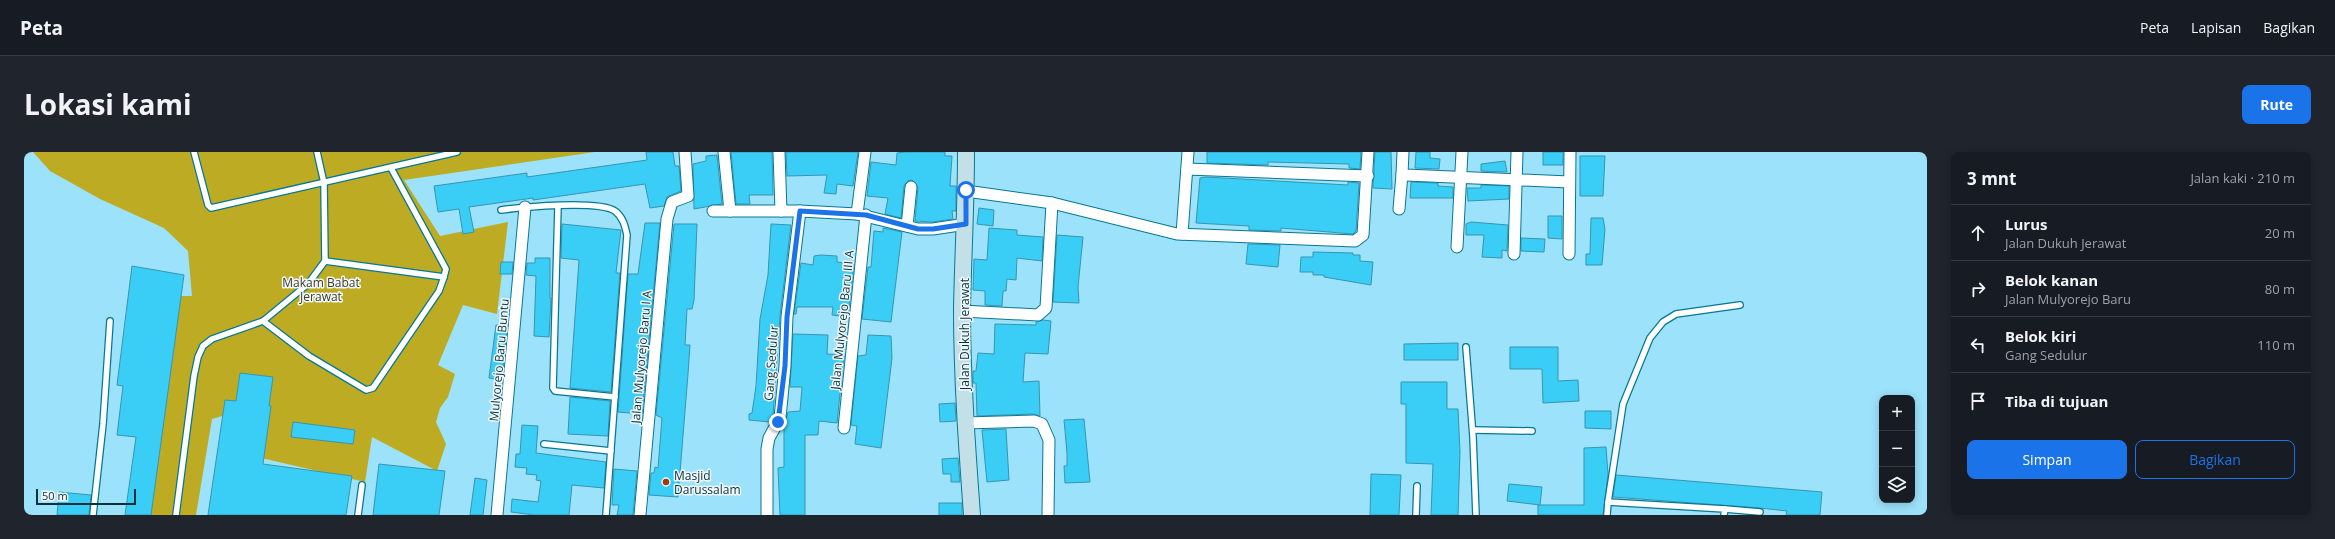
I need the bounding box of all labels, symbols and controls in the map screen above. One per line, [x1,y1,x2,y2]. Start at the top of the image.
text: Peta [20,15,63,41]
text: Peta [2140,18,2169,37]
text: Lapisan [2191,18,2241,37]
text: Bagikan [2263,18,2315,37]
text: Lokasi kami [24,85,191,123]
button: Rute [2242,85,2311,124]
text: 3 mnt [1967,167,2016,190]
text: Jalan kaki · 210 m [2190,169,2295,187]
route start [957,181,975,199]
text: Lurus [2005,214,2047,234]
icon: ahead [1967,222,1989,244]
text: 20 m [2265,224,2295,242]
text: Jalan Dukuh Jerawat [2005,234,2126,252]
street label: Jalan Mulyorejo Baru III A [826,249,858,392]
text: Belok kanan [2005,270,2098,290]
park label: Makam Babat Jerawat [282,274,360,305]
street label: Jalan Dukuh Jerawat [956,278,973,391]
icon: right [1967,278,1989,300]
text: 80 m [2265,280,2295,298]
street label: Jalan Mulyorejo Baru I A [627,289,655,425]
text: Jalan Mulyorejo Baru [2005,290,2131,308]
street label: Mulyorejo Baru Buntu [485,298,513,422]
street label: Gang Sedulur [760,325,782,401]
text: Belok kiri [2005,326,2076,346]
icon: left [1967,334,1989,356]
text: 110 m [2257,336,2295,354]
text: Gang Sedulur [2005,346,2087,364]
icon: arrive [1967,390,1989,412]
text: Tiba di tujuan [2005,391,2108,411]
map controls [1879,395,1915,503]
button: + [1879,395,1915,431]
route end [769,413,787,431]
button: − [1879,431,1915,467]
button: Simpan [1967,440,2127,479]
button: Bagikan [2135,440,2295,479]
place label: Masjid Darussalam [674,467,741,498]
button: layers [1879,467,1915,503]
marker: Masjid Darussalam [661,477,671,487]
scale bar [36,487,136,506]
text: 50 m [42,488,68,503]

